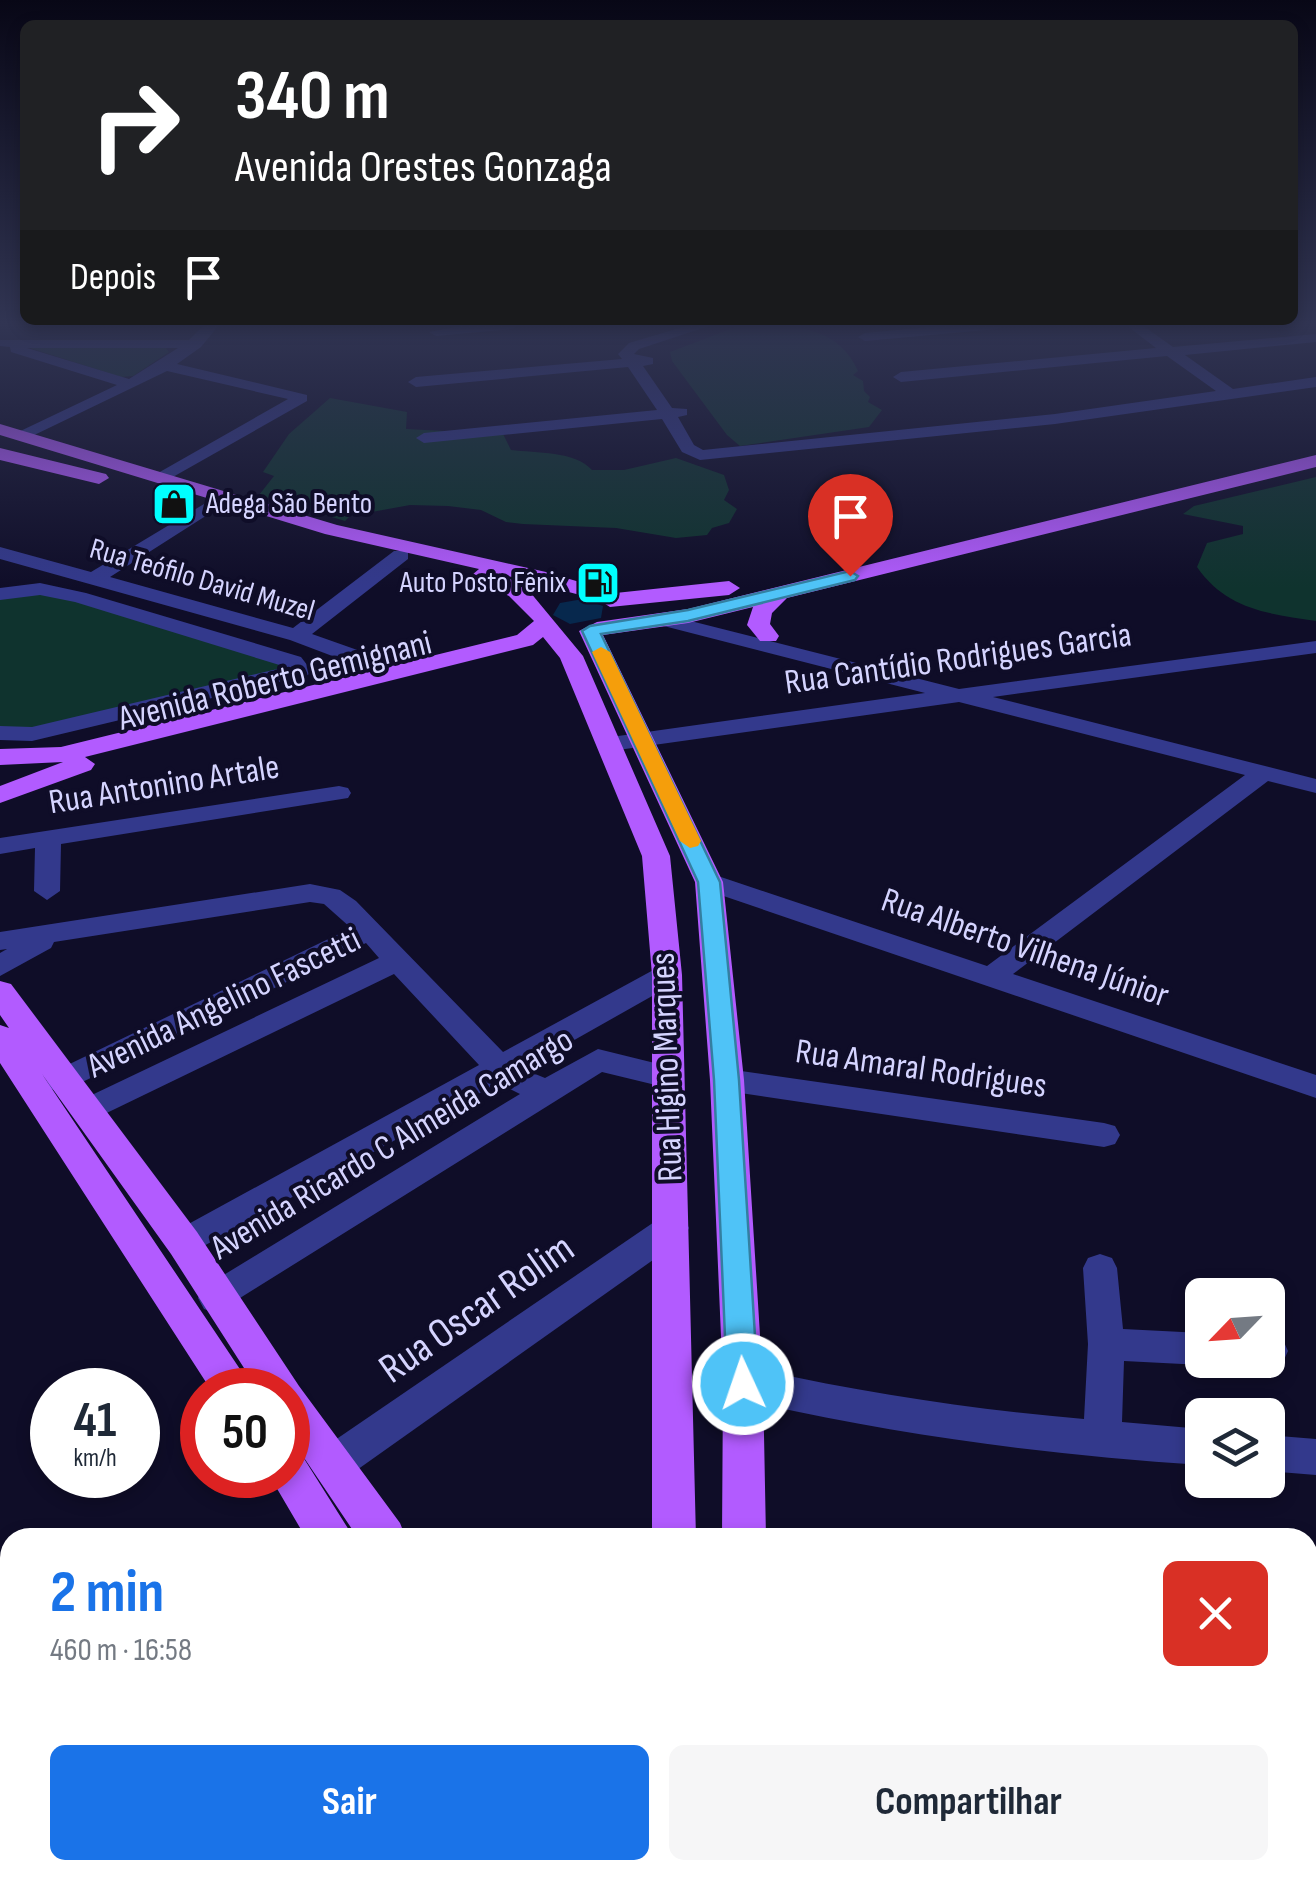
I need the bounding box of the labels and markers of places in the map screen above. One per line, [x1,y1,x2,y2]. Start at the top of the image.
pin [808,474,893,577]
shop icon: Adega São Bento [151,481,197,527]
place label: Adega São Bento [205,486,372,522]
fuel station icon: Auto Posto Fênix [575,560,621,606]
place label: Auto Posto Fênix [399,565,566,601]

